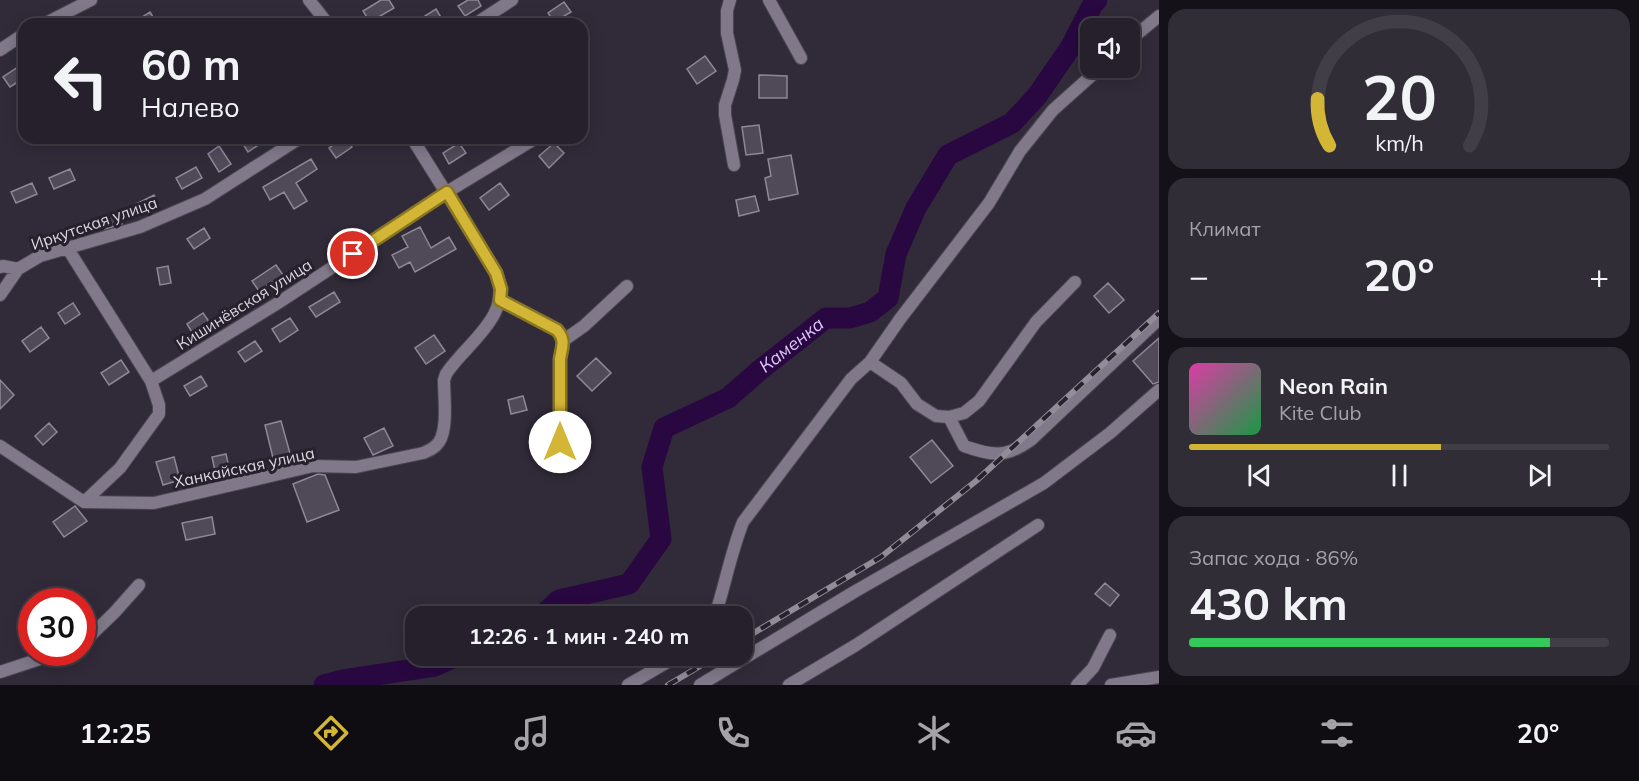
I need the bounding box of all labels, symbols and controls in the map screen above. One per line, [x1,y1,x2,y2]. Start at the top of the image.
map controls [1080,18,1140,78]
button: sound [1080,18,1140,78]
text: 60 m [141,38,241,91]
icon: left [42,42,120,120]
text: 20 [1362,57,1436,136]
text: Налево [141,90,240,124]
text: km/h [1375,129,1423,156]
street label: Иркутская улица [28,192,160,254]
text: Климат [1189,216,1261,241]
pin [327,228,378,279]
icon: arrive [336,237,369,270]
text: 20° [1363,246,1435,302]
street label: Кишинёвская улица [173,254,315,354]
text: − [1189,255,1209,296]
text: + [1589,255,1609,296]
water label: Каменка [754,312,828,377]
text: Neon Rain [1279,372,1388,400]
text: Kite Club [1279,400,1361,425]
position arrow [528,410,592,474]
street label: Ханкайская улица [172,442,316,492]
icon: previous [1243,459,1276,492]
icon: pause [1383,459,1416,492]
icon: next [1523,459,1556,492]
text: Запас хода · 86% [1189,545,1358,570]
text: 430 km [1189,575,1348,631]
speed limit sign: 30 [18,588,96,666]
text: 12:26 · 1 мин · 240 m [469,622,689,650]
icon: directions [310,712,352,754]
icon: music [511,712,553,754]
icon: phone [712,712,754,754]
icon: climate [913,712,955,754]
icon: car [1115,712,1157,754]
icon: filters [1316,712,1358,754]
text: 12:25 [80,716,151,750]
text: 20° [1517,716,1559,750]

